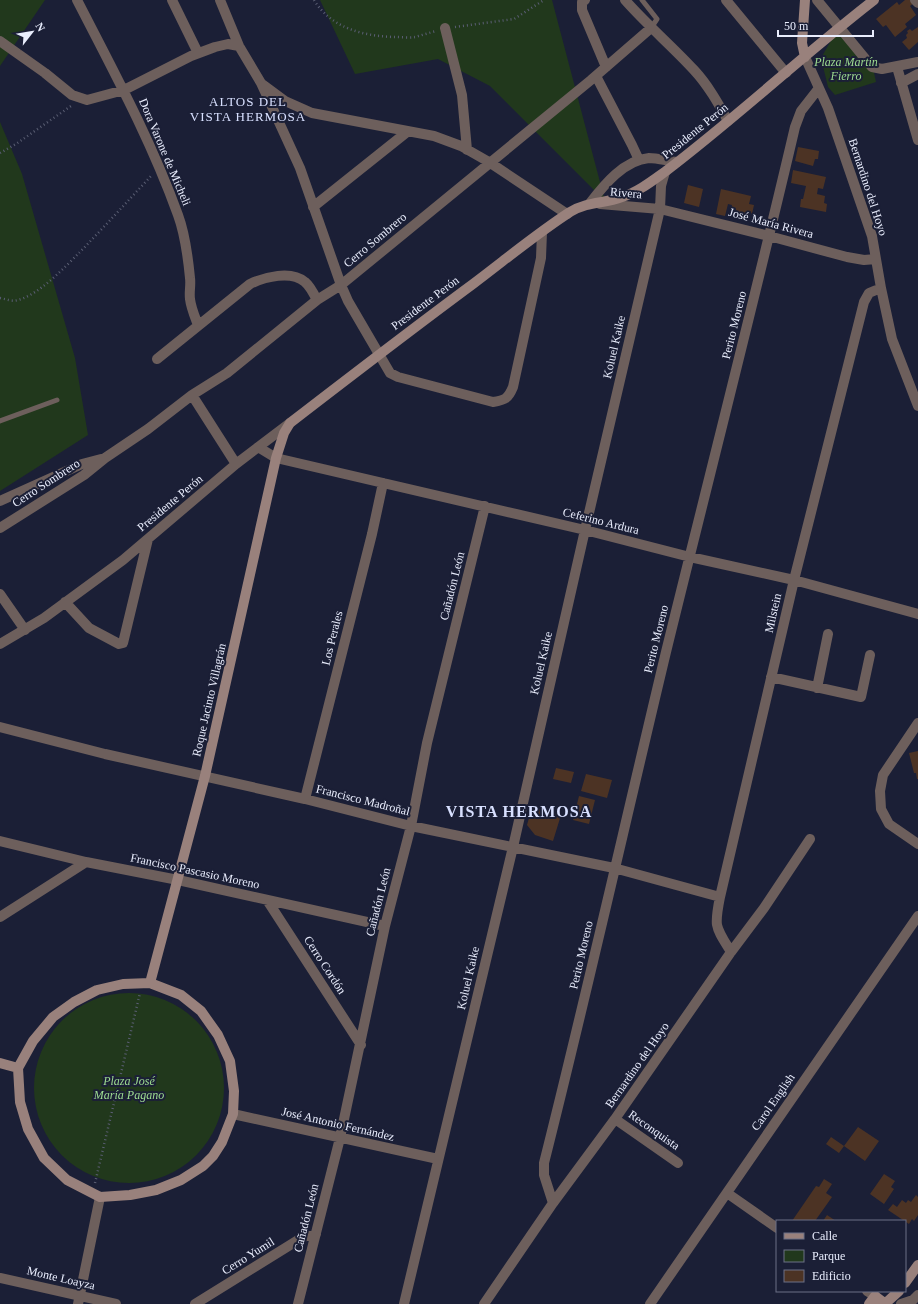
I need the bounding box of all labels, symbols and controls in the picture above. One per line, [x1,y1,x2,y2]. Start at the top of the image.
north arrow [12,12,52,52]
scale bar [778,12,873,38]
text: 50 m [784,19,809,33]
text: N [33,20,48,33]
park label: Plaza Martín Fierro [813,55,878,83]
district label: ALTOS DEL VISTA HERMOSA [190,94,306,124]
street label: Dora Varone de Micheli [136,96,194,208]
street label: Presidente Perón [659,100,731,162]
street label: Bernardino del Hoyo [846,137,890,237]
street label: Rivera [609,185,643,201]
street label: José María Rivera [727,205,816,241]
street label: Cerro Sombrero [341,210,409,270]
street label: Presidente Perón [388,273,462,333]
street label: Perito Moreno [719,290,749,360]
street label: Koluel Kaike [600,314,628,380]
street label: Cerro Sombrero [10,456,82,510]
street label: Presidente Perón [134,472,206,534]
street label: Ceferino Ardura [561,505,641,537]
street label: Cañadón León [437,550,467,622]
street label: Milstein [762,592,784,634]
street label: Perito Moreno [641,604,671,674]
street label: Los Perales [318,609,346,667]
street label: Koluel Kaike [527,630,555,696]
street label: Roque Jacinto Villagrán [189,642,229,758]
street label: Francisco Madroñal [315,782,412,819]
district label: VISTA HERMOSA [446,803,592,820]
street label: Francisco Pascasio Moreno [129,850,261,892]
street label: Cañadón León [363,866,393,938]
street label: Perito Moreno [566,919,596,991]
street label: Cerro Cordón [301,933,349,997]
street label: Koluel Kaike [454,945,482,1011]
street label: Bernardino del Hoyo [602,1019,672,1111]
street label: Carol English [748,1071,798,1133]
park label: Plaza José María Pagano [93,1074,164,1102]
street label: José Antonio Fernández [280,1104,396,1144]
street label: Reconquista [626,1107,683,1153]
street label: Cañadón León [291,1182,321,1254]
legend [776,1220,906,1292]
text: Calle [812,1229,837,1243]
street label: Cerro Yumil [219,1234,277,1278]
text: Parque [812,1249,845,1263]
street label: Monte Loayza [25,1263,97,1293]
text: Edificio [812,1269,851,1283]

